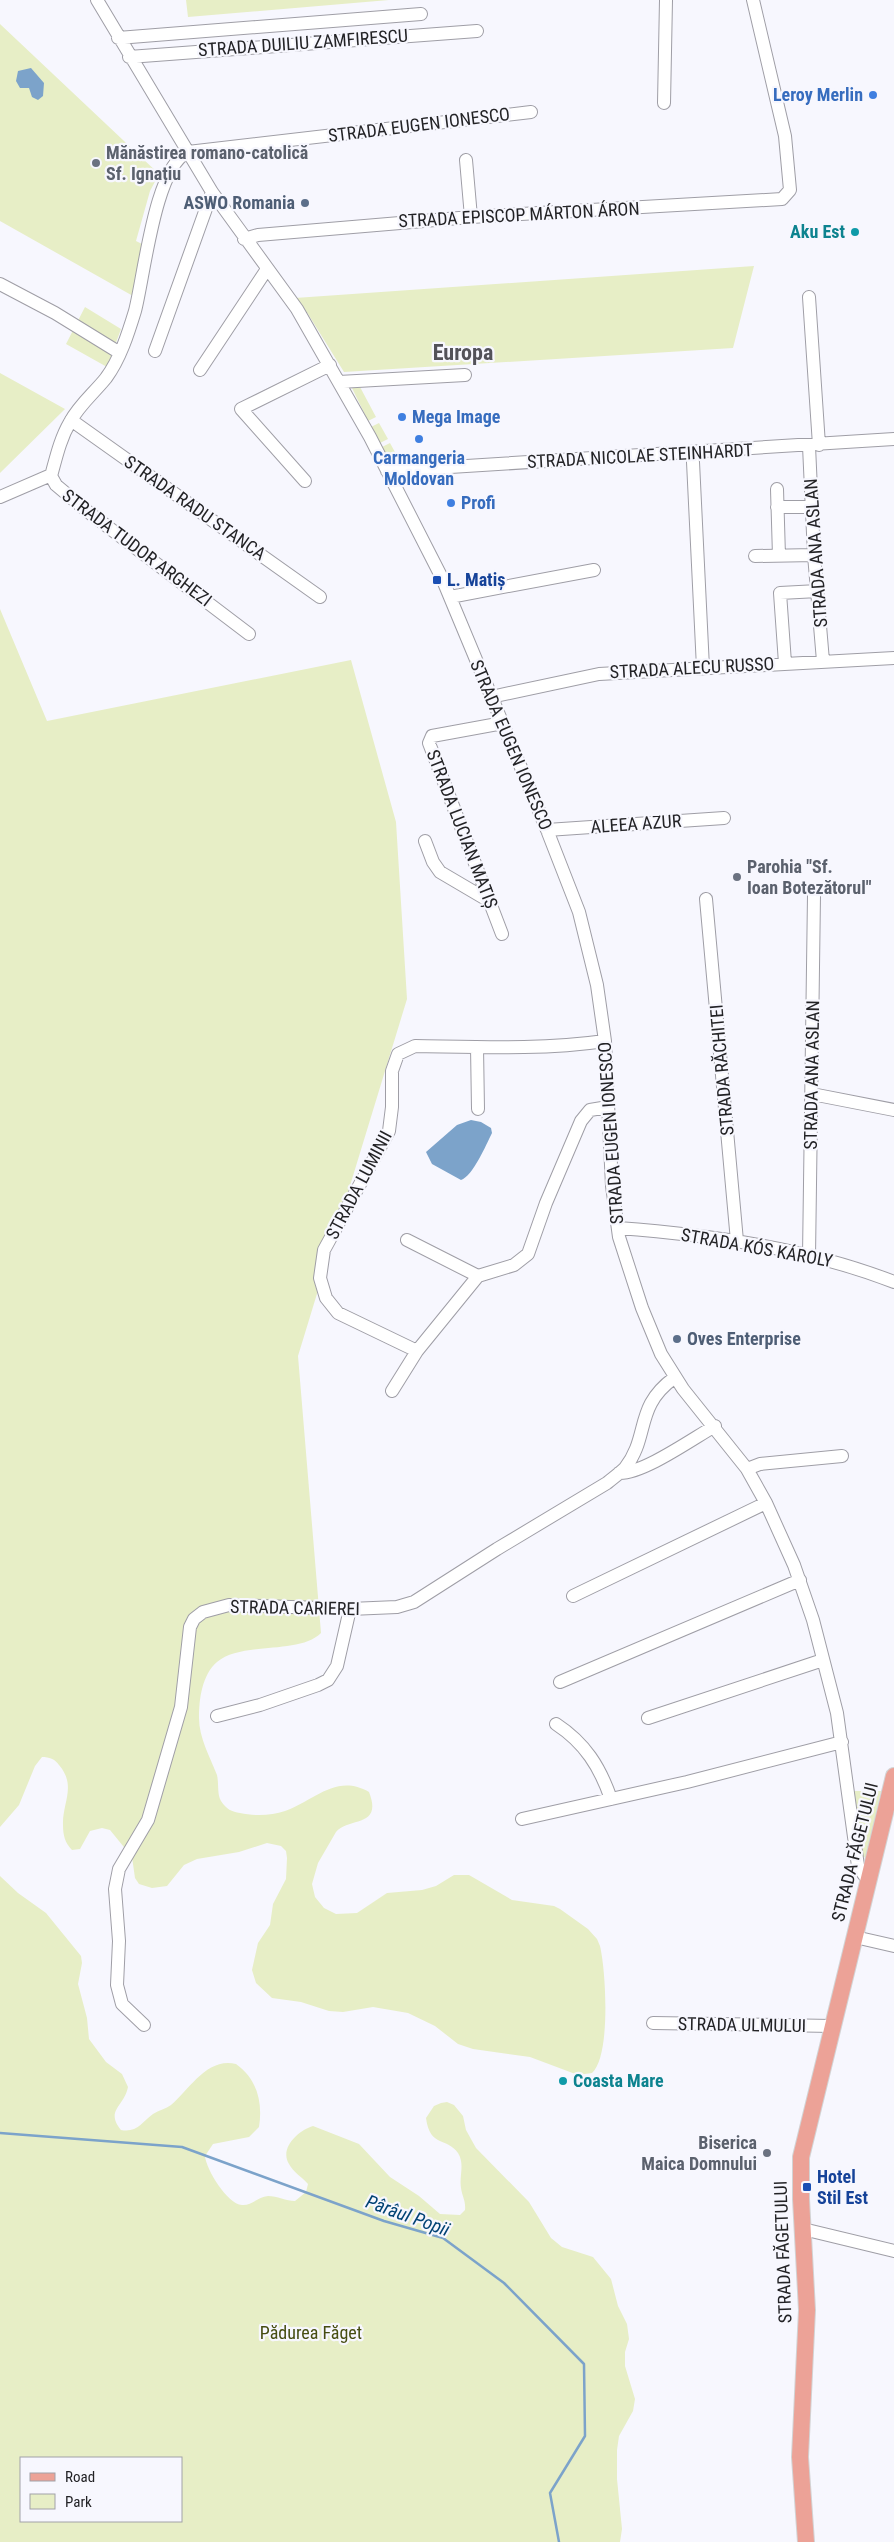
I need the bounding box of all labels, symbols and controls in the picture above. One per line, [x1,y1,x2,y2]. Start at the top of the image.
street label: STRADA DUILIU ZAMFIRESCU [197,25,409,60]
place label: Leroy Merlin [773,84,863,105]
marker: Leroy Merlin [867,89,879,101]
street label: STRADA EUGEN IONESCO [327,103,511,146]
place label: Mănăstirea romano-catolică Sf. Ignațiu [106,142,308,185]
marker: Mănăstirea romano-catolică Sf. Ignațiu [90,157,102,169]
place label: ASWO Romania [183,192,295,213]
marker: ASWO Romania [299,197,311,209]
street label: STRADA EPISCOP MÁRTON ÁRON [398,198,640,231]
place label: Aku Est [790,221,845,242]
marker: Aku Est [849,226,861,238]
district label: Europa [433,340,493,365]
place label: Mega Image [412,406,501,427]
marker: Mega Image [396,411,408,423]
marker: Carmangeria Moldovan [413,433,425,445]
street label: STRADA NICOLAE STEINHARDT [527,439,753,472]
place label: Carmangeria Moldovan [373,447,465,489]
street label: STRADA RADU STANCA [121,451,271,565]
street label: STRADA ANA ASLAN [800,478,831,628]
street label: STRADA TUDOR ARGHEZI [58,485,216,611]
place label: Profi [461,492,496,513]
marker: Profi [445,497,457,509]
place label: L. Matiș [447,569,505,591]
marker: L. Matiș [431,574,443,586]
street label: STRADA ALECU RUSSO [609,653,775,682]
street label: STRADA EUGEN IONESCO [466,657,557,833]
street label: STRADA LUCIAN MATIȘ [422,747,502,911]
street label: ALEEA AZUR [590,810,682,837]
place label: Parohia "Sf. Ioan Botezătorul" [747,856,872,898]
marker: Parohia "Sf. Ioan Botezătorul" [731,871,743,883]
street label: STRADA ANA ASLAN [800,1000,823,1150]
street label: STRADA RĂCHITEI [705,1004,738,1136]
street label: STRADA EUGEN IONESCO [594,1041,627,1225]
street label: STRADA LUMINII [321,1127,396,1243]
street label: STRADA KÓS KÁROLY [680,1224,835,1271]
place label: Oves Enterprise [687,1328,801,1349]
marker: Oves Enterprise [671,1333,683,1345]
street label: STRADA CARIEREI [230,1596,360,1619]
street label: STRADA FĂGETULUI [827,1780,882,1924]
street label: STRADA ULMULUI [678,2013,806,2036]
place label: Coasta Mare [573,2070,664,2091]
marker: Coasta Mare [557,2075,569,2087]
place label: Biserica Maica Domnului [641,2132,757,2174]
marker: Biserica Maica Domnului [761,2147,773,2159]
place label: Hotel Stil Est [817,2166,868,2208]
street label: STRADA FĂGETULUI [770,2180,795,2324]
marker: Hotel Stil Est [801,2181,813,2193]
water label: Pârâul Popii [363,2190,454,2241]
park label: Pădurea Făget [260,2322,362,2343]
legend [20,2457,182,2522]
text: Road [65,2468,95,2486]
text: Park [65,2493,92,2511]

